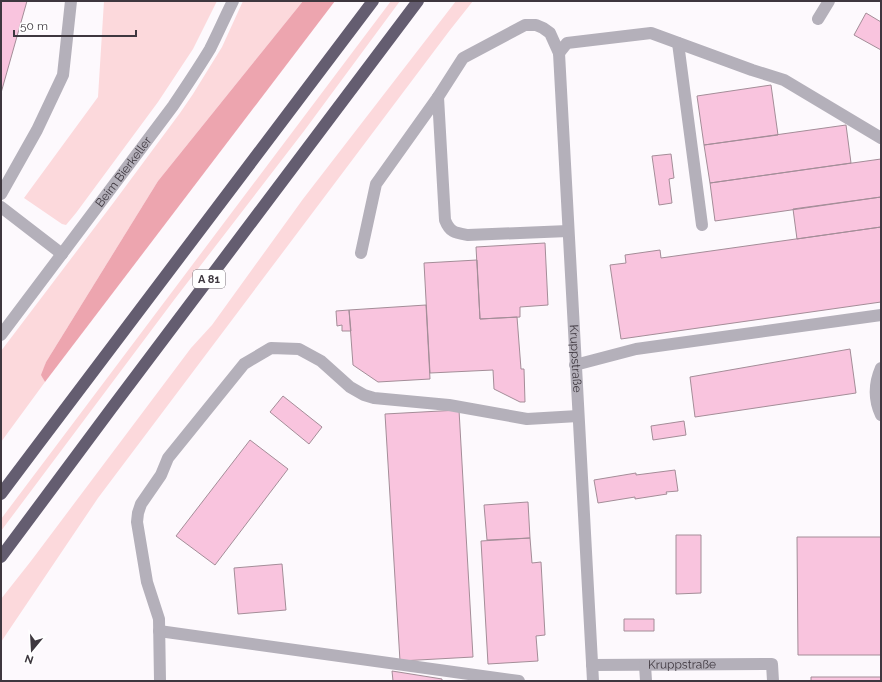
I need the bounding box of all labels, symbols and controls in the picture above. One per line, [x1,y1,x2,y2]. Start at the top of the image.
scale bar [14,12,136,38]
text: 50 m [20,19,48,33]
street label: Beim Bierkeller [93,133,155,210]
road number: A 81 [193,270,225,288]
street label: Kruppstraße [567,324,584,393]
north arrow [12,630,52,670]
text: N [23,652,35,667]
street label: Kruppstraße [648,657,716,672]

